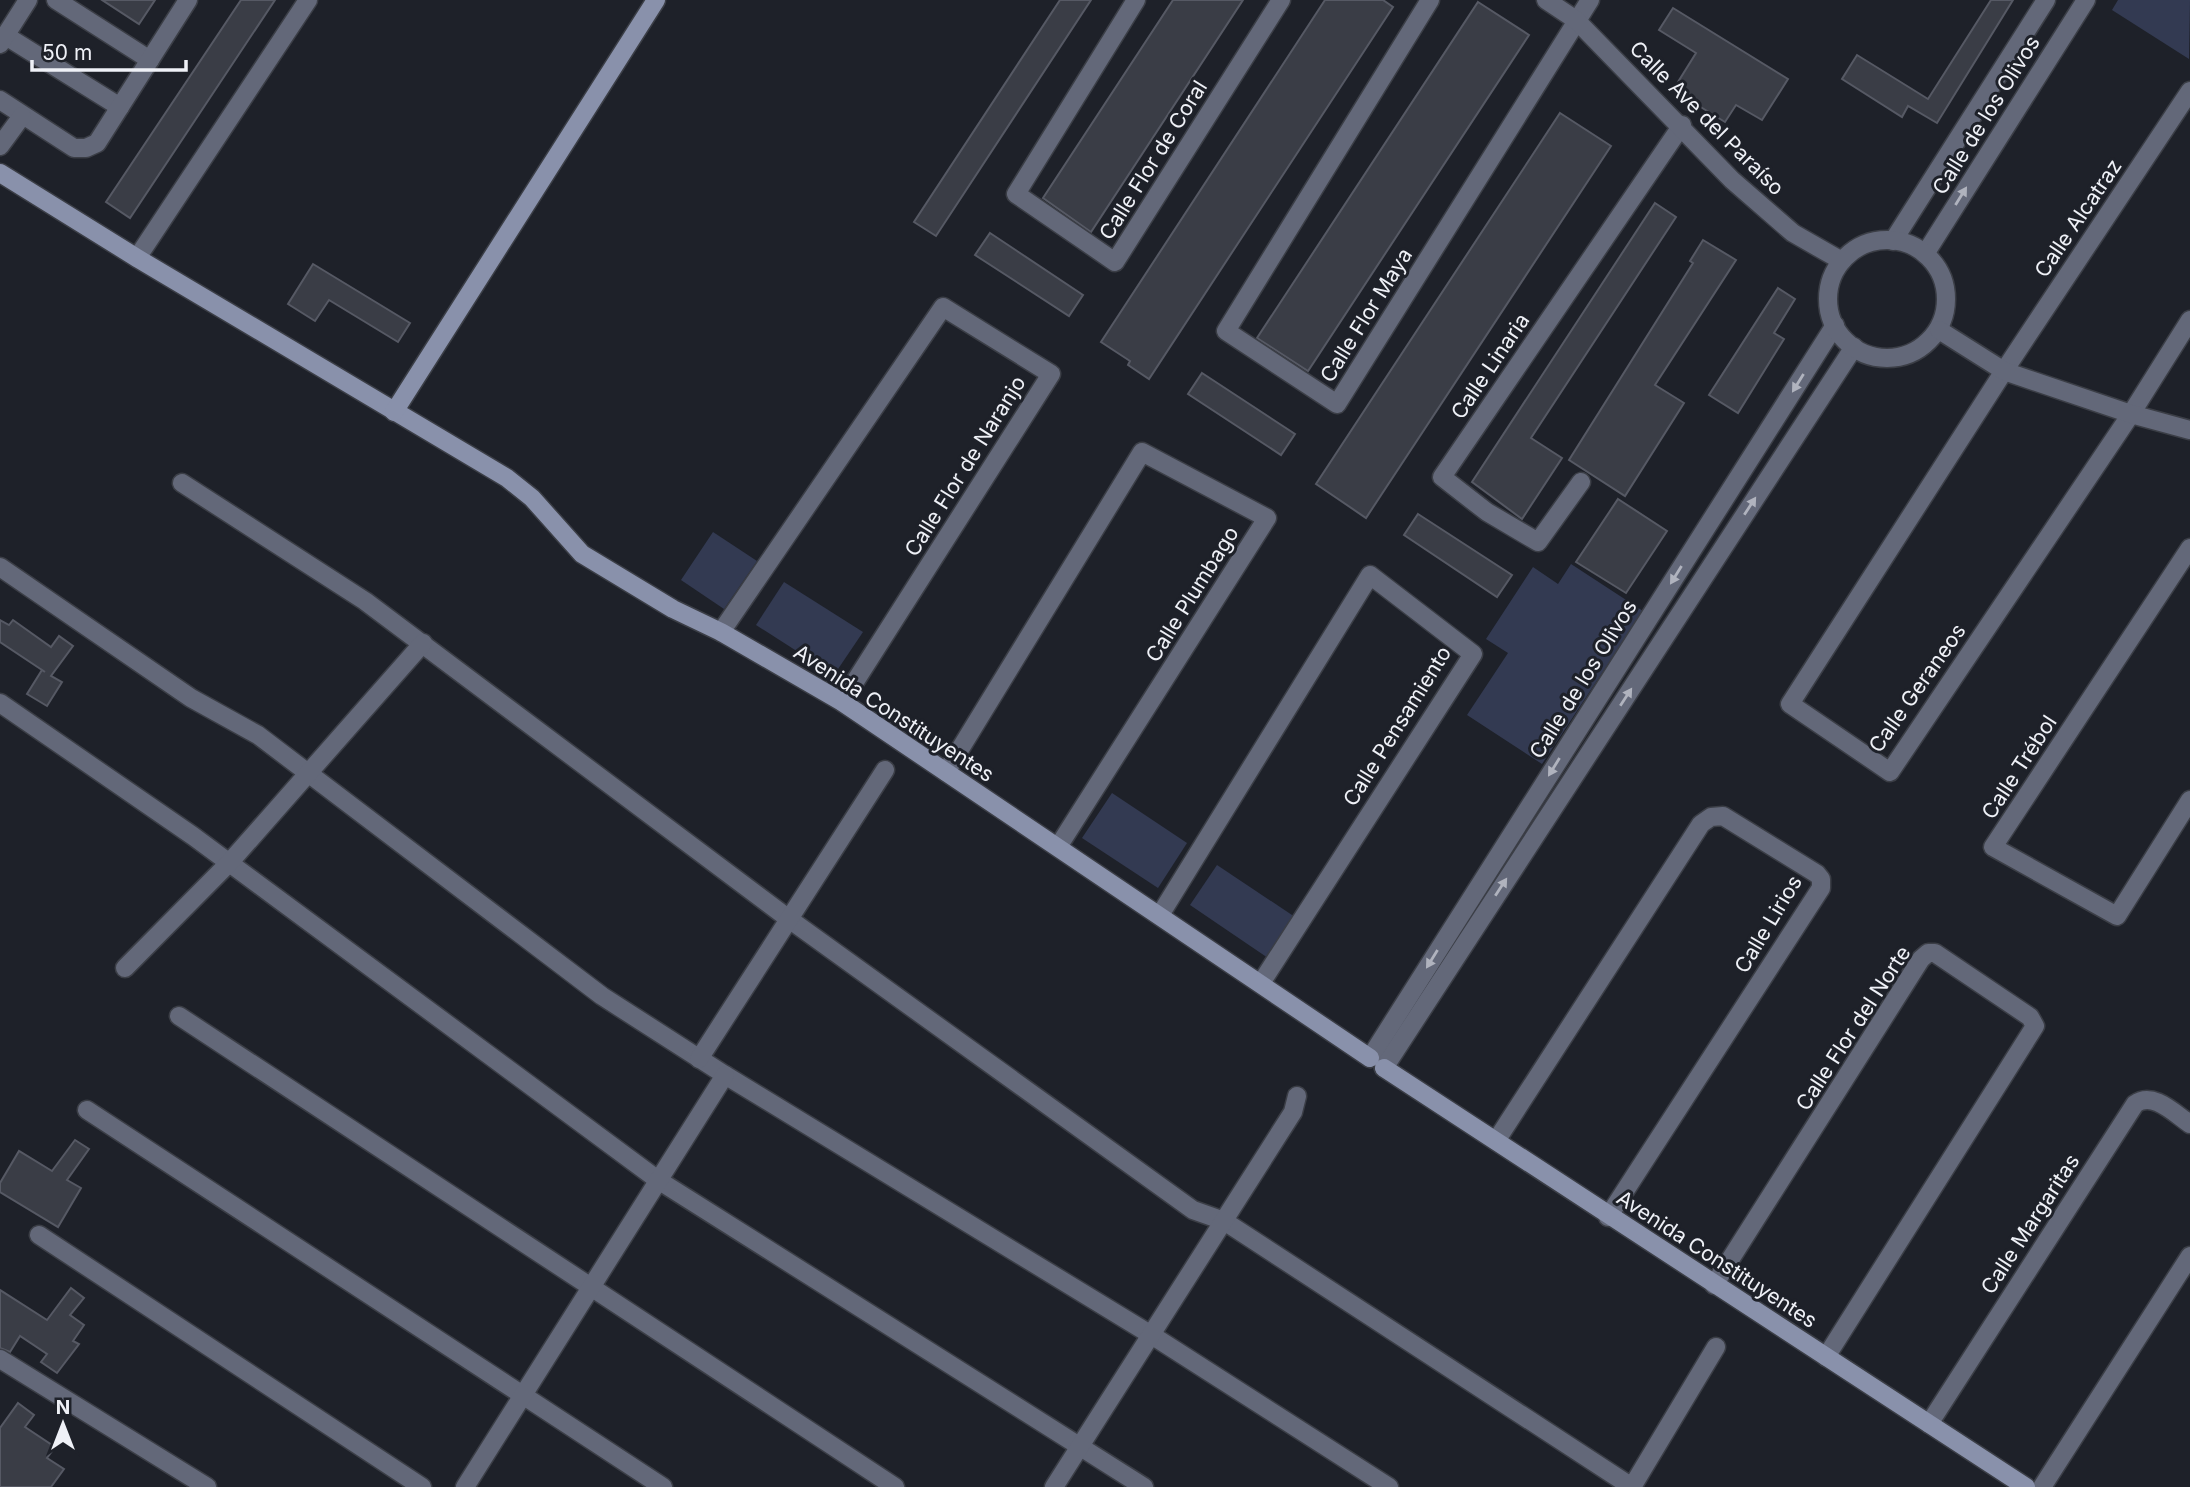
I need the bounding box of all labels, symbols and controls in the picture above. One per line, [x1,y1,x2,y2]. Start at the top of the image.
scale bar [32,28,186,72]
street label: Calle de los Olivos [1927,31,2045,199]
street label: Calle Ave del Paraíso [1625,36,1789,200]
text: 50 m [42,40,92,65]
street label: Calle Flor de Coral [1094,76,1212,244]
street label: Calle Alcatraz [2029,154,2127,282]
one-way arrow [1955,186,1968,206]
street label: Calle Flor Maya [1315,243,1417,387]
street label: Calle Linaria [1446,309,1534,423]
street label: Calle Flor de Naranjo [899,371,1031,561]
one-way arrow [1792,373,1805,392]
one-way arrow [1743,497,1756,516]
street label: Calle Plumbago [1140,522,1244,666]
one-way arrow [1670,565,1683,584]
street label: Calle de los Olivos [1524,595,1642,763]
street label: Calle Geraneos [1863,619,1971,757]
street label: Avenida Constituyentes [789,639,999,787]
street label: Calle Pensamiento [1338,641,1456,811]
one-way arrow [1619,687,1632,707]
street label: Calle Trébol [1976,711,2062,823]
one-way arrow [1548,757,1561,776]
street label: Calle Lirios [1729,871,1807,977]
one-way arrow [1495,878,1508,897]
street label: Calle Flor del Norte [1791,941,1915,1115]
one-way arrow [1426,949,1439,969]
street label: Calle Margaritas [1976,1149,2084,1299]
street label: Avenida Constituyentes [1612,1185,1822,1333]
north arrow [28,1389,98,1459]
text: N [56,1396,70,1419]

